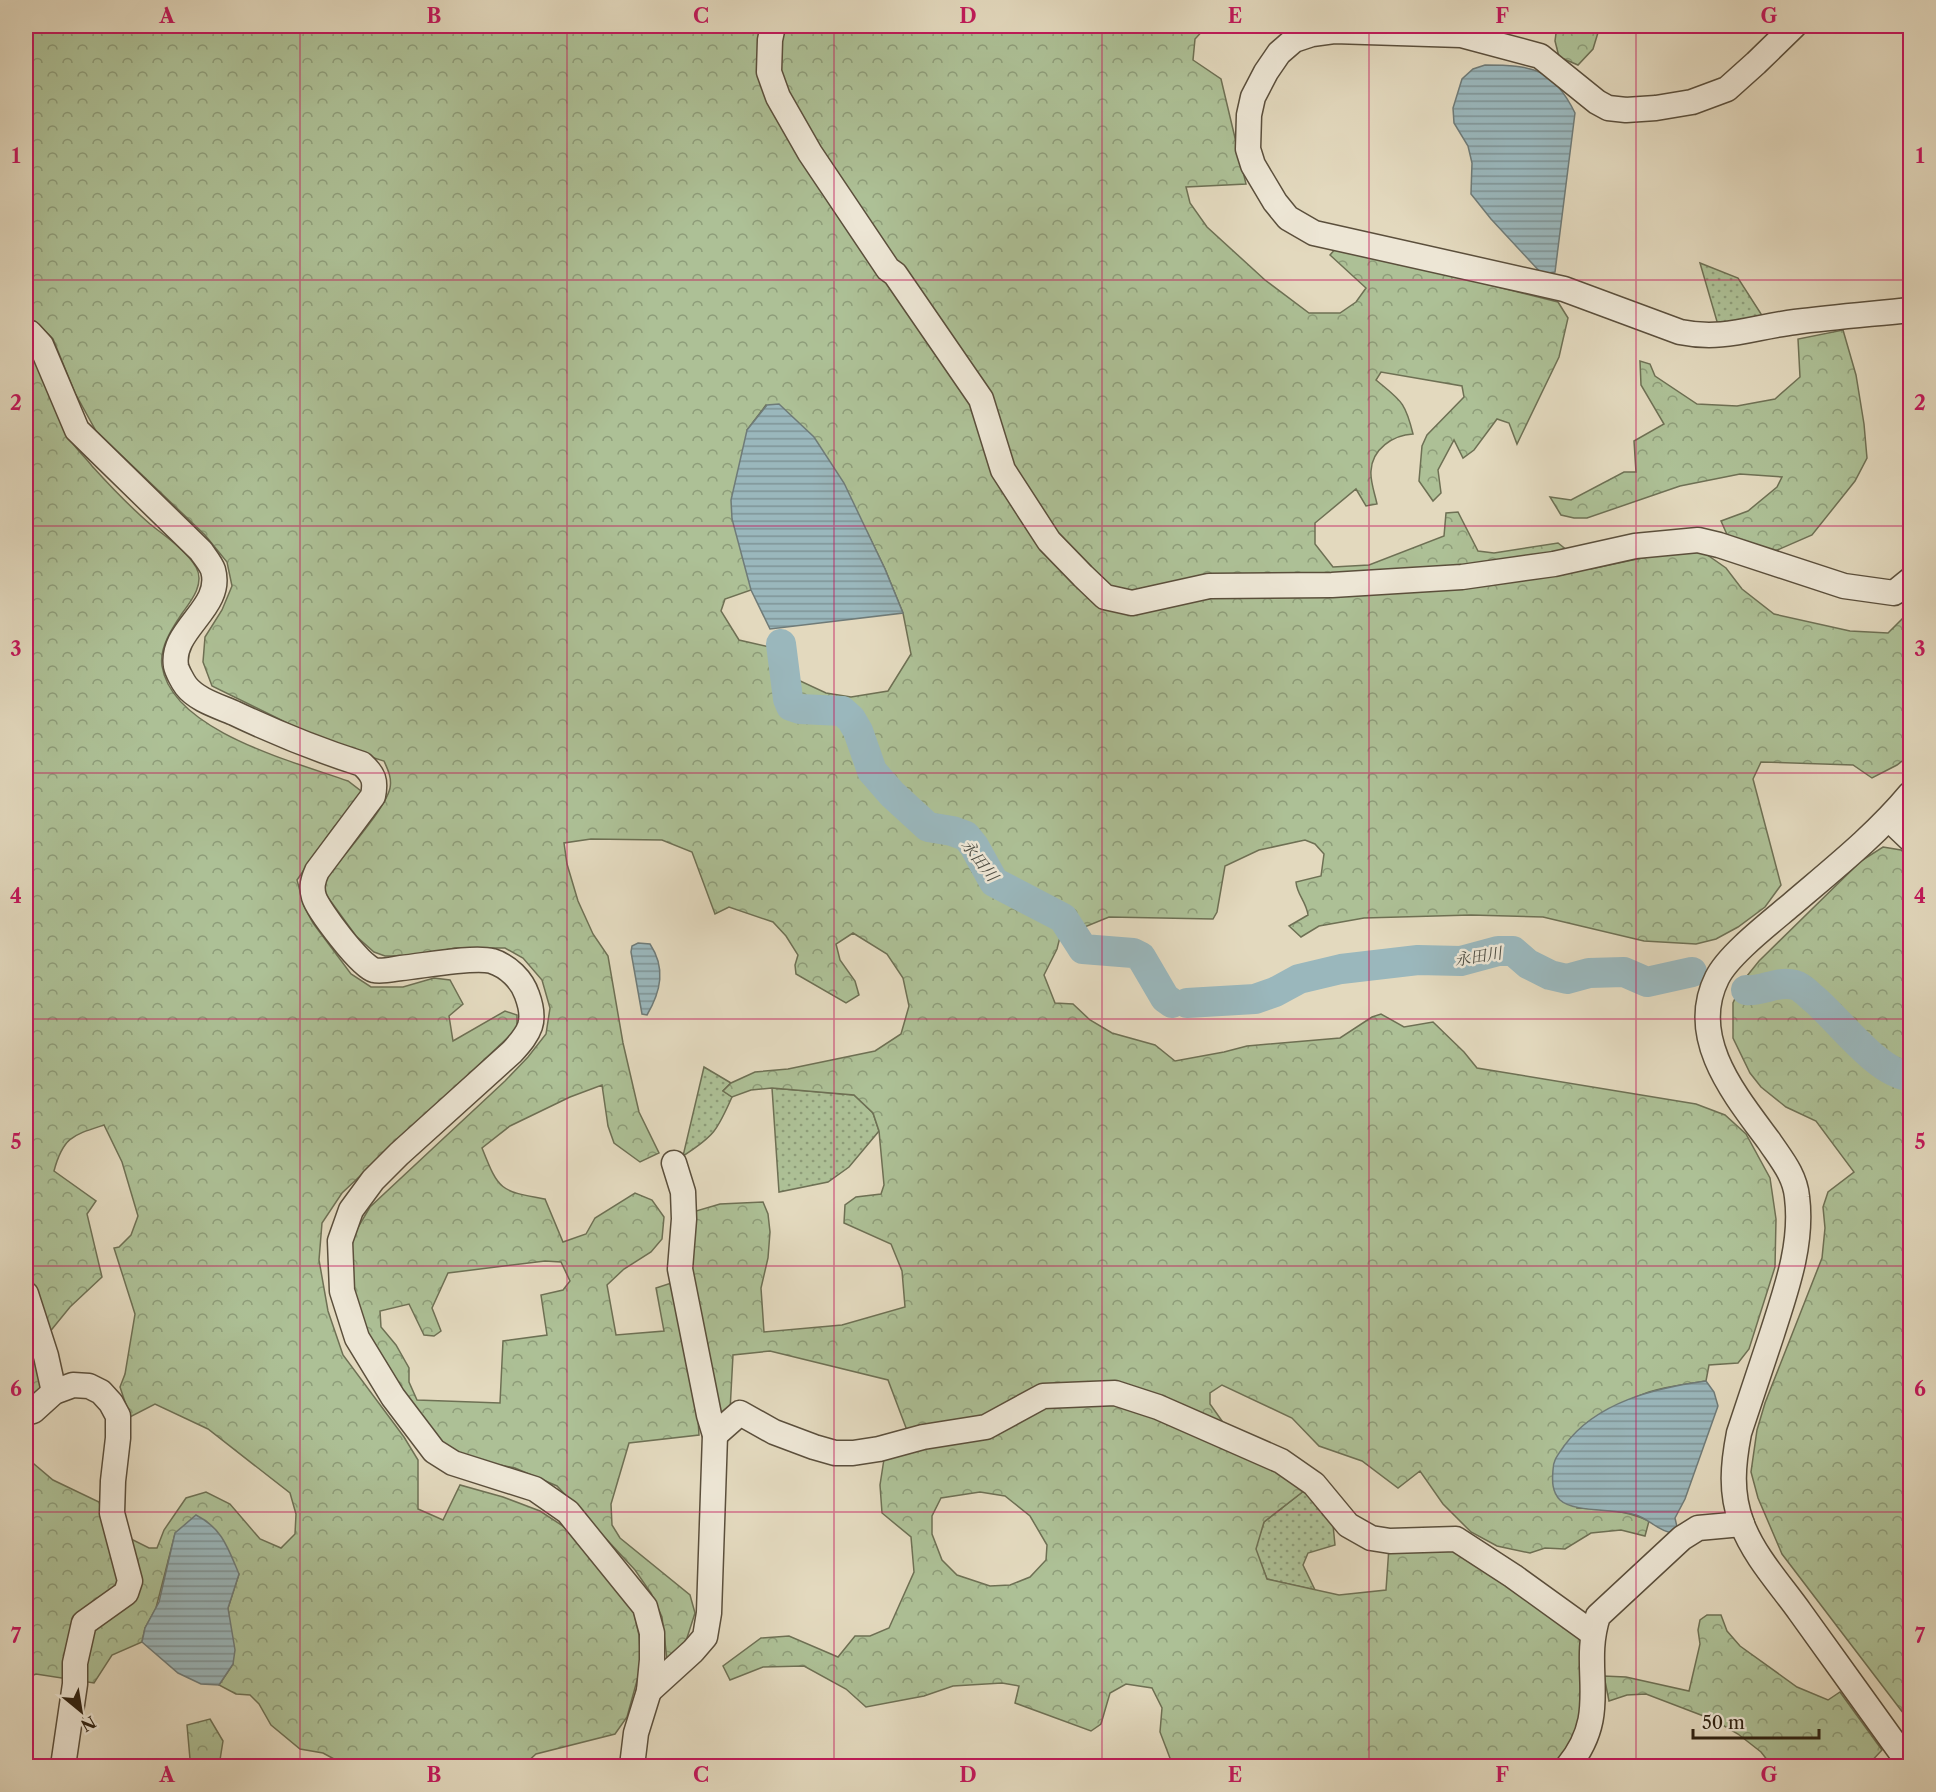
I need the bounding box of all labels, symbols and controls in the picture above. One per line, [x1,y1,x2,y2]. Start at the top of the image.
text: A [158,4,175,28]
text: B [427,4,442,28]
text: C [693,4,709,28]
text: D [959,4,977,28]
text: E [1228,4,1242,28]
text: F [1495,4,1509,28]
text: G [1761,4,1778,28]
text: 1 [12,144,21,168]
text: 1 [1916,144,1925,168]
text: 2 [10,391,22,415]
text: 2 [1914,391,1926,415]
text: 3 [10,637,22,661]
text: 3 [1914,637,1926,661]
water label: 永田川 [957,835,1004,887]
text: 4 [10,884,22,908]
text: 4 [1914,884,1926,908]
water label: 永田川 [1453,942,1505,970]
text: 5 [10,1130,22,1154]
text: 5 [1914,1130,1926,1154]
text: 6 [10,1377,22,1401]
text: 6 [1914,1377,1926,1401]
text: 7 [11,1624,22,1648]
text: 7 [1915,1624,1926,1648]
north arrow [51,1681,111,1741]
scale bar [1693,1702,1819,1740]
text: N [77,1712,100,1736]
text: 50 m [1702,1712,1745,1734]
text: A [158,1763,175,1787]
text: B [427,1763,442,1787]
text: C [693,1763,709,1787]
text: D [959,1763,977,1787]
text: E [1228,1763,1242,1787]
text: F [1495,1763,1509,1787]
text: G [1761,1763,1778,1787]

